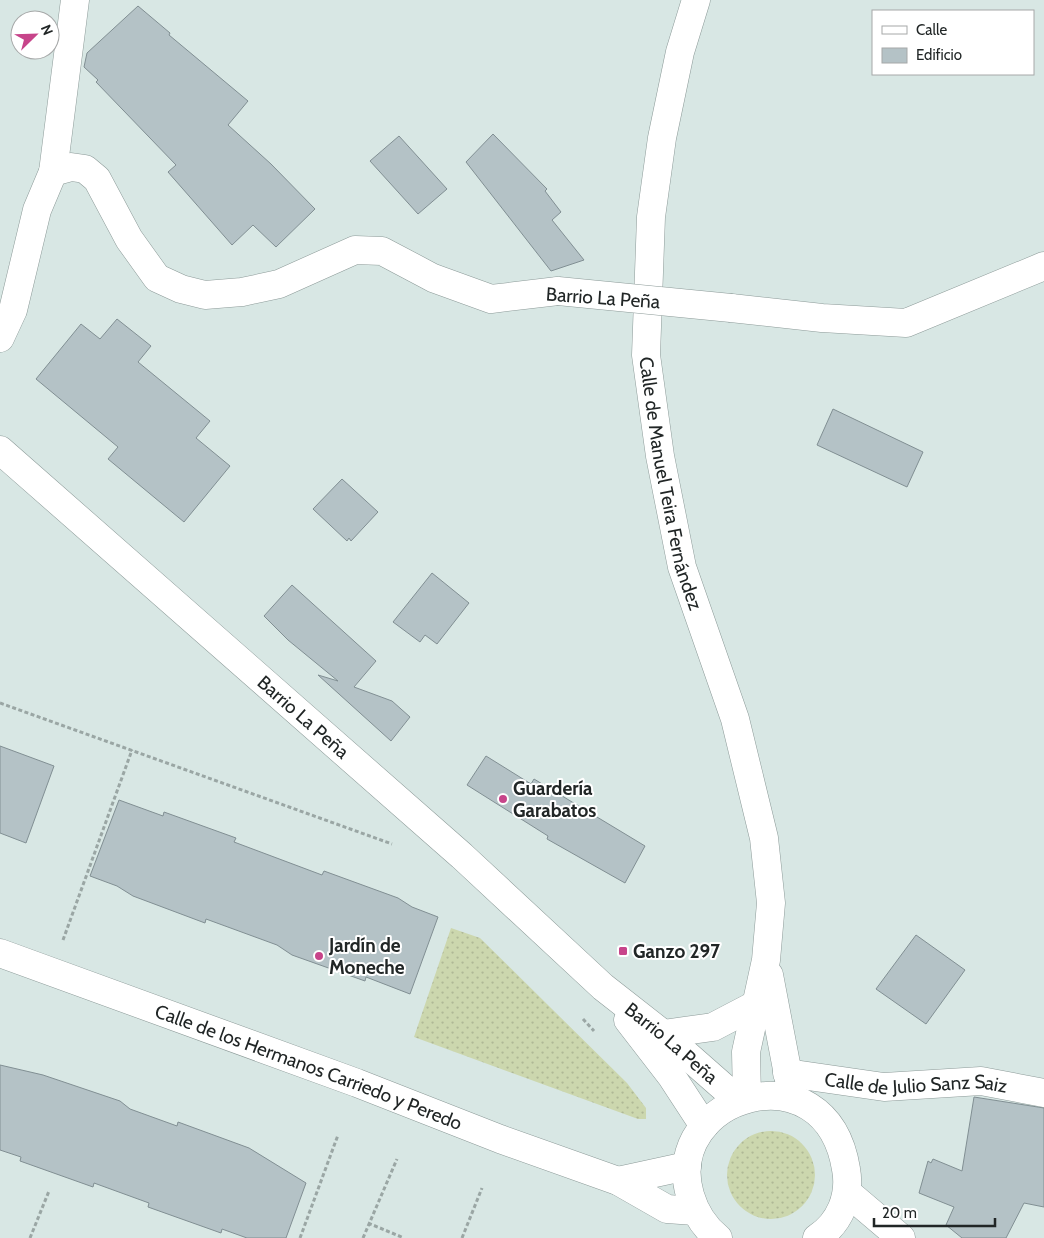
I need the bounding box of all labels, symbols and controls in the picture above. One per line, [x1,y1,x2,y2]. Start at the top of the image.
north arrow [10,10,60,60]
legend [872,10,1034,75]
text: Calle [916,21,947,39]
text: N [37,22,57,38]
text: Edificio [916,46,962,64]
street label: Barrio La Peña [545,283,661,313]
street label: Calle de Manuel Teira Fernández [635,355,708,613]
street label: Barrio La Peña [253,670,354,763]
place label: Guardería Garabatos [513,777,596,822]
marker: Guardería Garabatos [497,793,509,805]
place label: Jardín de Moneche [328,934,405,979]
place label: Ganzo 297 [633,940,720,963]
marker: Ganzo 297 [617,945,629,957]
marker: Jardín de Moneche [313,950,325,962]
street label: Barrio La Peña [621,997,723,1089]
street label: Calle de los Hermanos Carriedo y Peredo [152,999,466,1135]
street label: Calle de Julio Sanz Saiz [823,1067,1009,1099]
scale bar [874,1196,995,1228]
text: 20 m [882,1204,917,1222]

